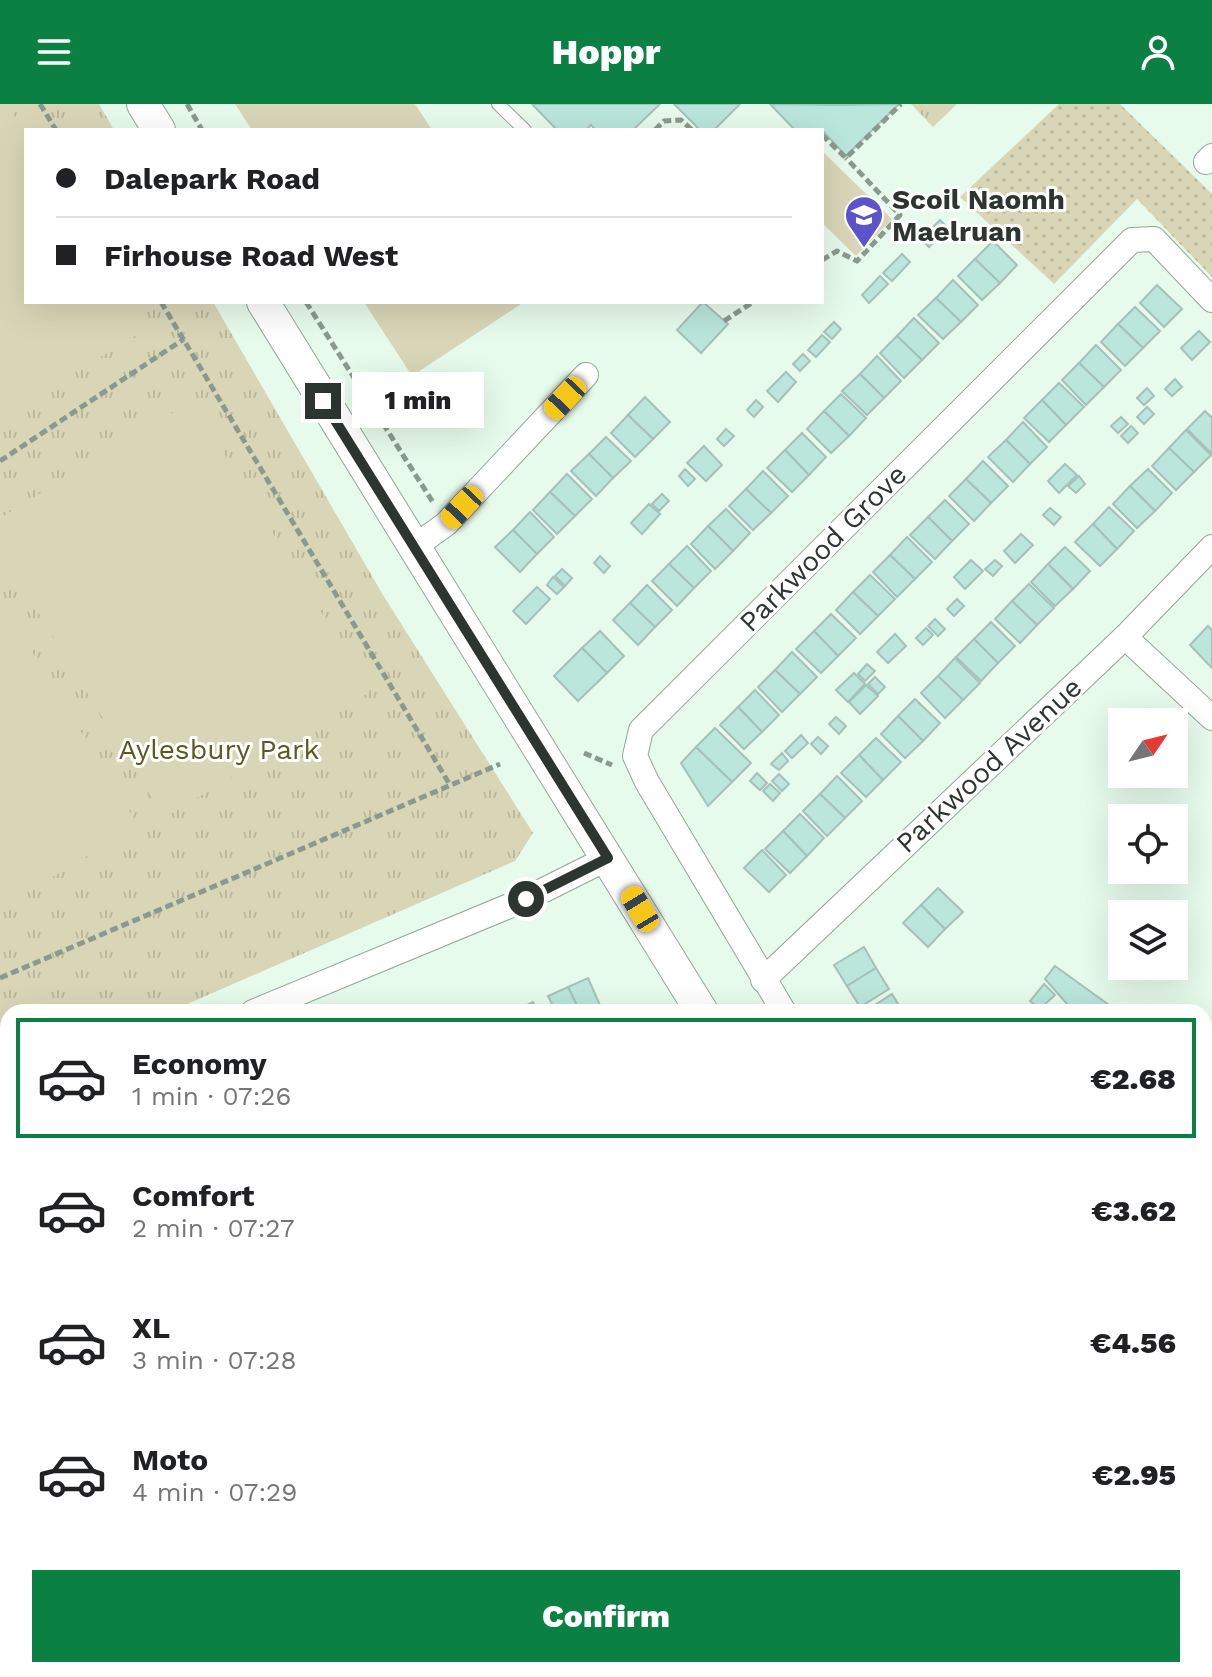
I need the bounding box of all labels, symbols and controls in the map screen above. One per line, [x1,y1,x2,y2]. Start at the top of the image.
icon: menu [32,30,76,74]
icon: person [1136,30,1180,74]
text: Hoppr [551,31,661,73]
text: Dalepark Road [104,161,320,196]
place label: Scoil Naomh Maelruan [892,183,1065,248]
school or university icon: Scoil Naomh Maelruan [843,194,885,249]
text: Firhouse Road West [104,238,398,273]
car [540,372,590,424]
callout: 1 min [351,373,483,429]
route end [305,383,341,419]
text: 1 min [385,385,451,415]
street label: Parkwood Grove [733,458,913,638]
car [437,481,487,533]
street label: Parkwood Avenue [889,670,1089,860]
north arrow [1108,708,1188,788]
map controls [1108,708,1188,980]
park label: Aylesbury Park [119,733,320,766]
button: locate [1108,804,1188,884]
route start [508,881,544,917]
car [617,882,663,936]
button: layers [1108,900,1188,980]
icon: car [36,1042,108,1114]
text: Economy [132,1046,267,1081]
text: €2.68 [1091,1061,1176,1096]
text: 1 min · 07:26 [132,1081,291,1111]
icon: car [36,1174,108,1246]
text: Comfort [132,1178,254,1213]
text: €3.62 [1092,1193,1176,1228]
text: 2 min · 07:27 [132,1213,295,1243]
icon: car [36,1306,108,1378]
text: XL [132,1310,170,1345]
text: €4.56 [1090,1325,1176,1360]
text: 3 min · 07:28 [132,1345,297,1375]
icon: car [36,1438,108,1510]
text: Moto [132,1442,208,1477]
text: €2.95 [1092,1457,1176,1492]
text: 4 min · 07:29 [132,1477,297,1507]
button: Confirm [32,1570,1180,1662]

